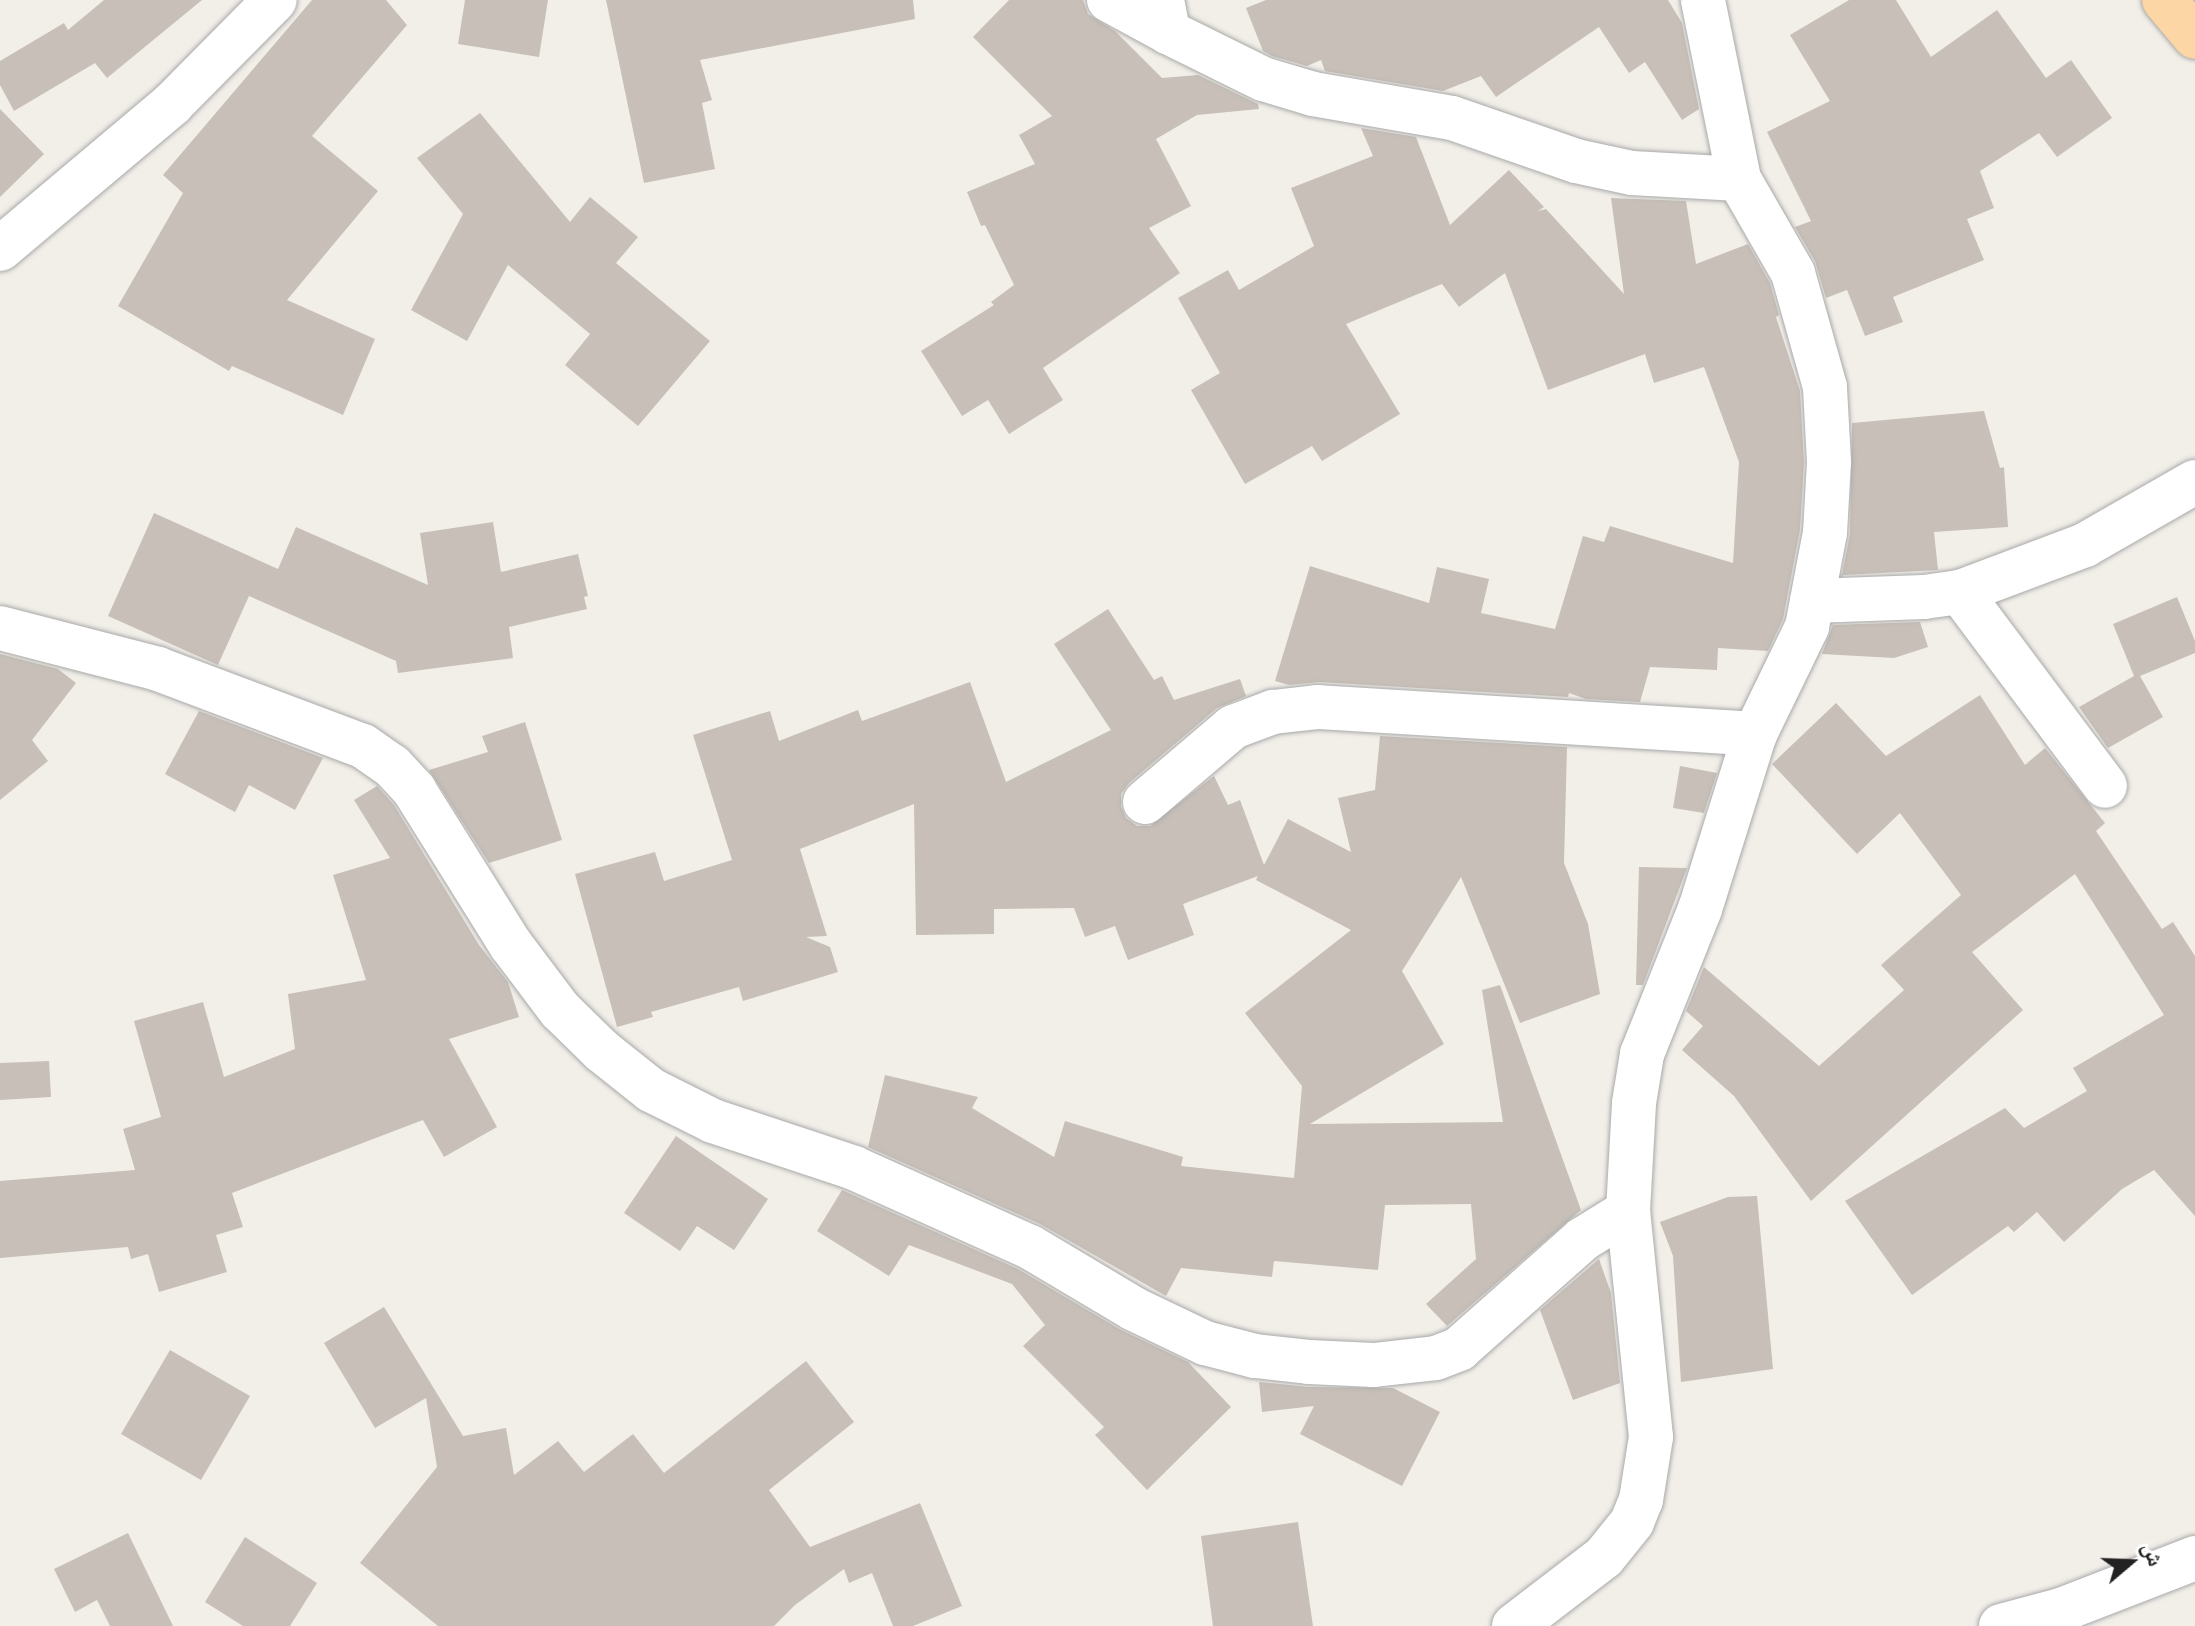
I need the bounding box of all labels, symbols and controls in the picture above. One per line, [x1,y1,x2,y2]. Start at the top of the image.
north arrow [2091,1522,2171,1602]
text: ش [2138,1539,2170,1569]

